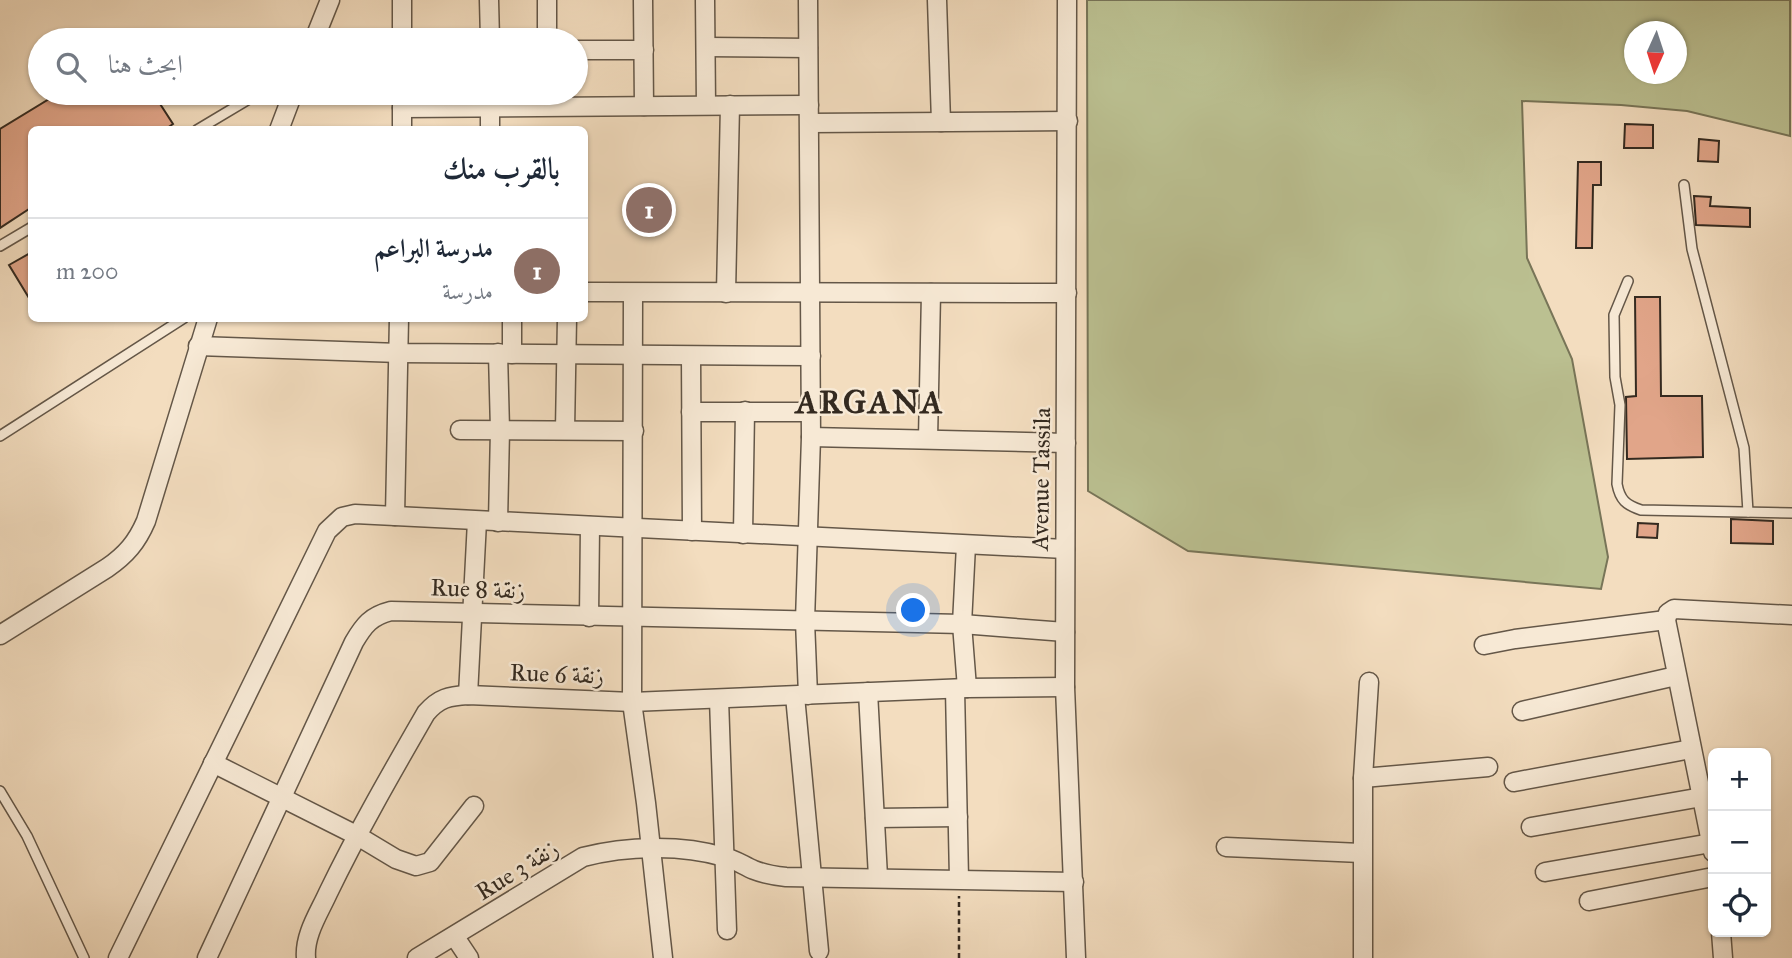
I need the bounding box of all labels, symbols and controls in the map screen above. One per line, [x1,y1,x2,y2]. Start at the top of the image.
north arrow [1624,21,1687,84]
search box [28,28,588,105]
icon: search [52,48,90,86]
text: ابحث هنا [108,48,183,80]
text: بالقرب منك [443,151,560,187]
pin: 1 [626,184,672,236]
text: مدرسة البراعم [374,232,493,264]
text: 200 m [56,257,118,285]
text: 1 [532,257,542,285]
text: مدرسة [442,277,493,305]
district label: ARGANA [794,383,944,422]
street label: Avenue Tassila [1025,406,1057,552]
street label: Rue 8 زنقة [430,572,526,606]
your location [896,593,930,627]
street label: Rue 6 زنقة [509,657,605,691]
map controls [1708,748,1771,937]
button: + [1708,748,1771,811]
button: − [1708,811,1771,874]
street label: Rue 3 زنقة [470,833,564,907]
button: locate [1708,874,1771,937]

